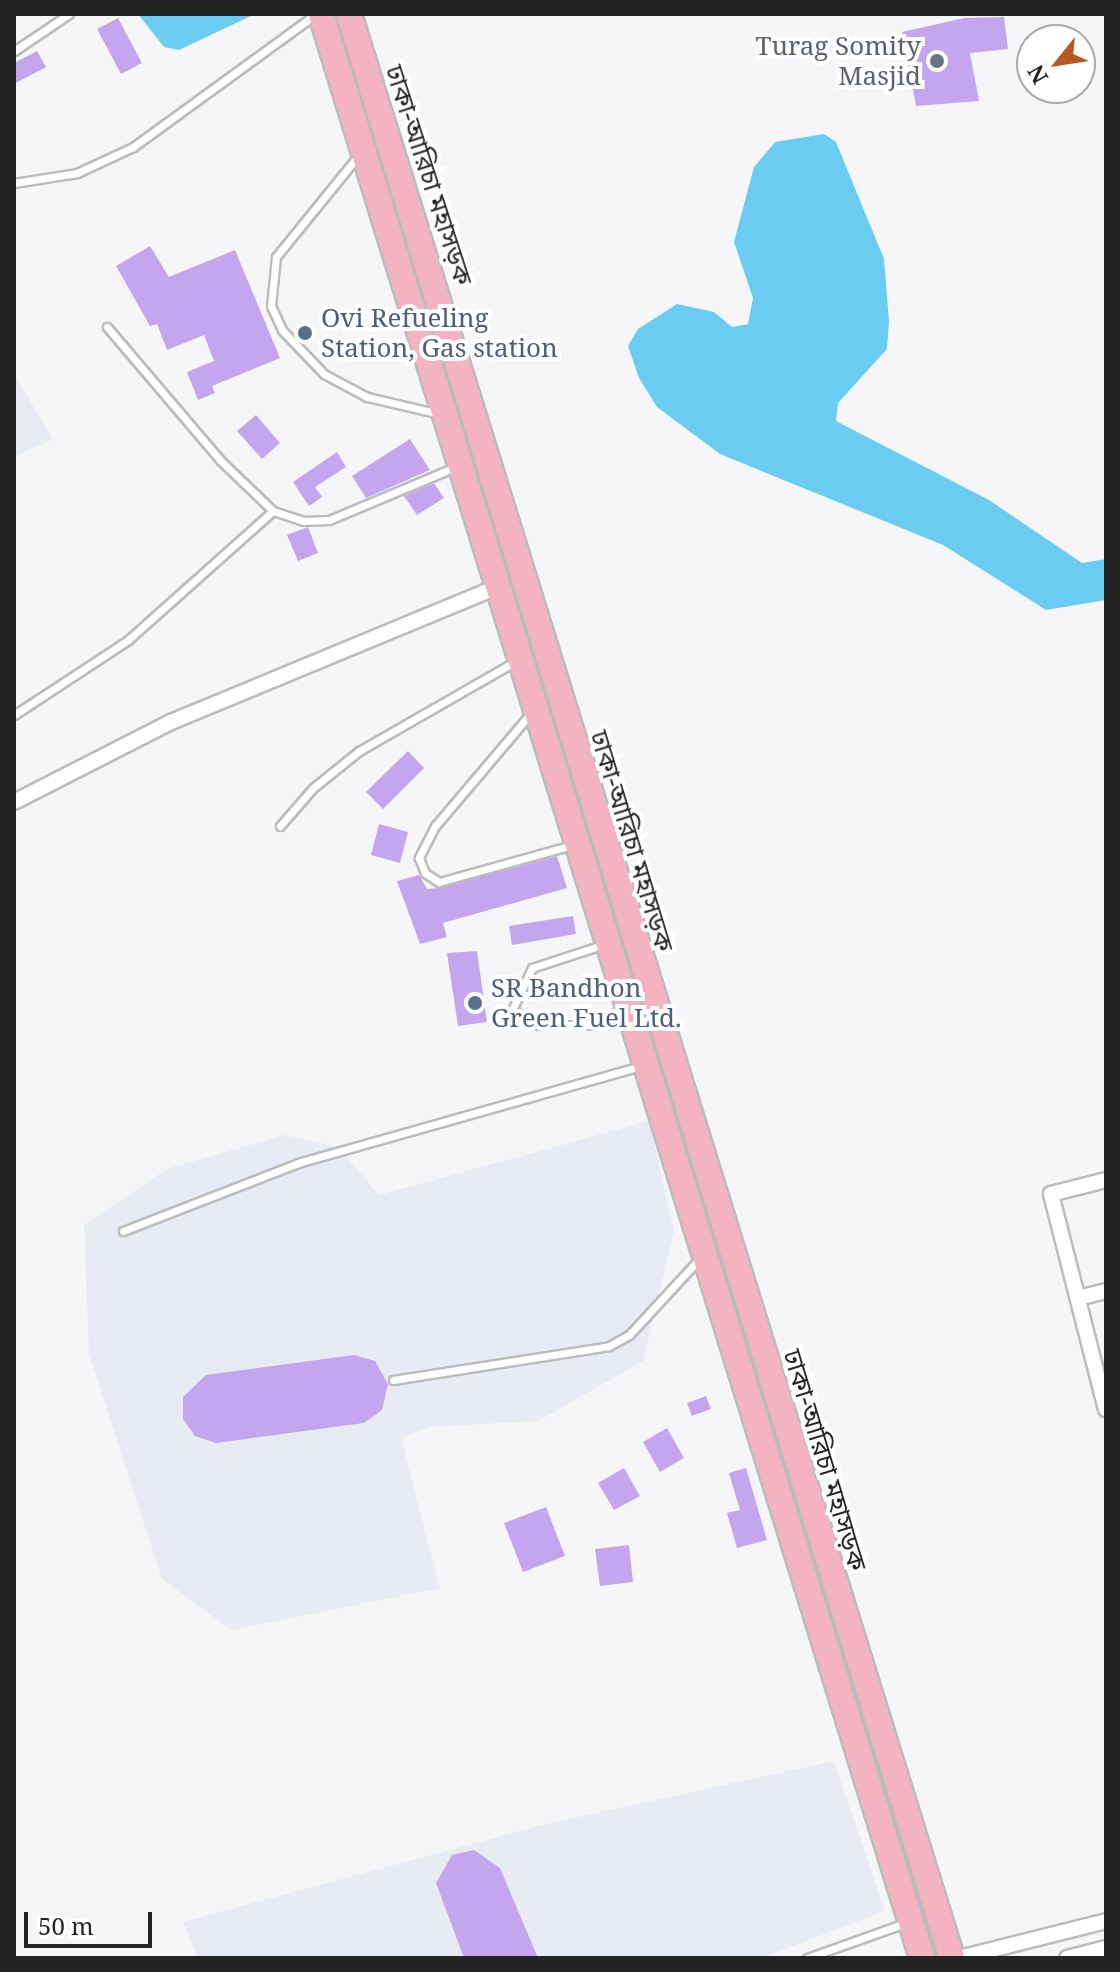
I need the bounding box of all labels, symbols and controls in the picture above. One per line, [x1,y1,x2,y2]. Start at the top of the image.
north arrow [1016,24,1096,104]
place label: Turag Somity Masjid [756,30,921,92]
marker: Turag Somity Masjid [928,52,946,70]
text: N [1020,60,1054,90]
street label: ঢাকা-আরিচা মহাসড়ক [379,61,479,289]
place label: Ovi Refueling Station, Gas station [321,302,558,364]
marker: Ovi Refueling Station, Gas station [296,324,314,342]
street label: ঢাকা-আরিচা মহাসড়ক [584,727,680,955]
place label: SR Bandhon Green Fuel Ltd. [491,972,682,1034]
marker: SR Bandhon Green Fuel Ltd. [466,994,484,1012]
street label: ঢাকা-আরিচা মহাসড়ক [777,1346,873,1574]
scale bar [28,1896,156,1946]
text: 50 m [38,1909,94,1942]

